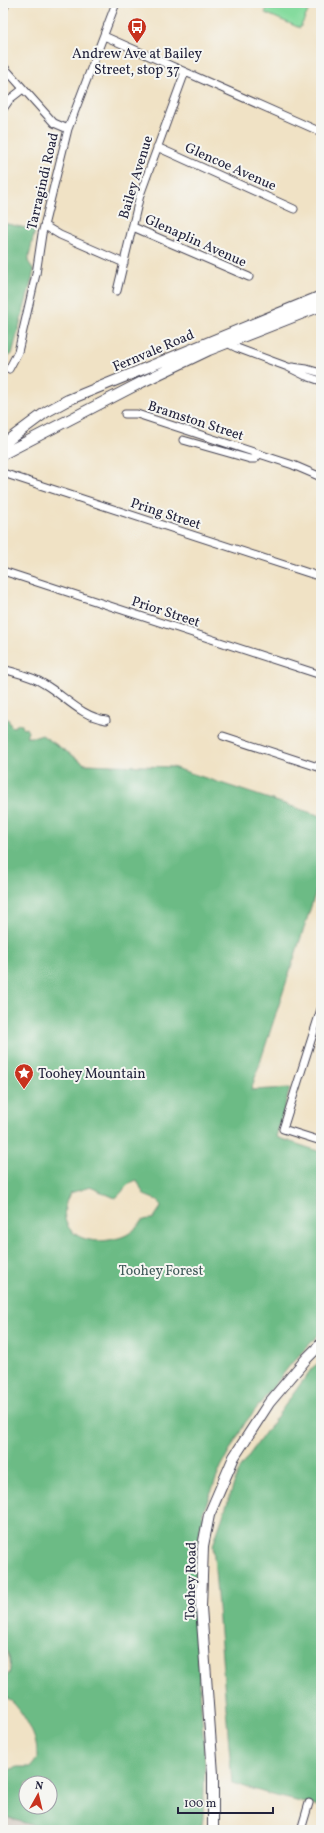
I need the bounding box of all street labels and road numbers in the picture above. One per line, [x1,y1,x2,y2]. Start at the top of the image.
street label: Tarragindi Road [23,131,64,232]
street label: Bailey Avenue [115,133,158,222]
street label: Glencoe Avenue [182,139,280,196]
street label: Glenaplin Avenue [141,210,250,272]
street label: Fernvale Road [110,326,197,377]
street label: Bramston Street [145,397,246,446]
street label: Pring Street [128,494,203,535]
street label: Prior Street [129,592,202,632]
street label: Toohey Road [181,1542,202,1620]

